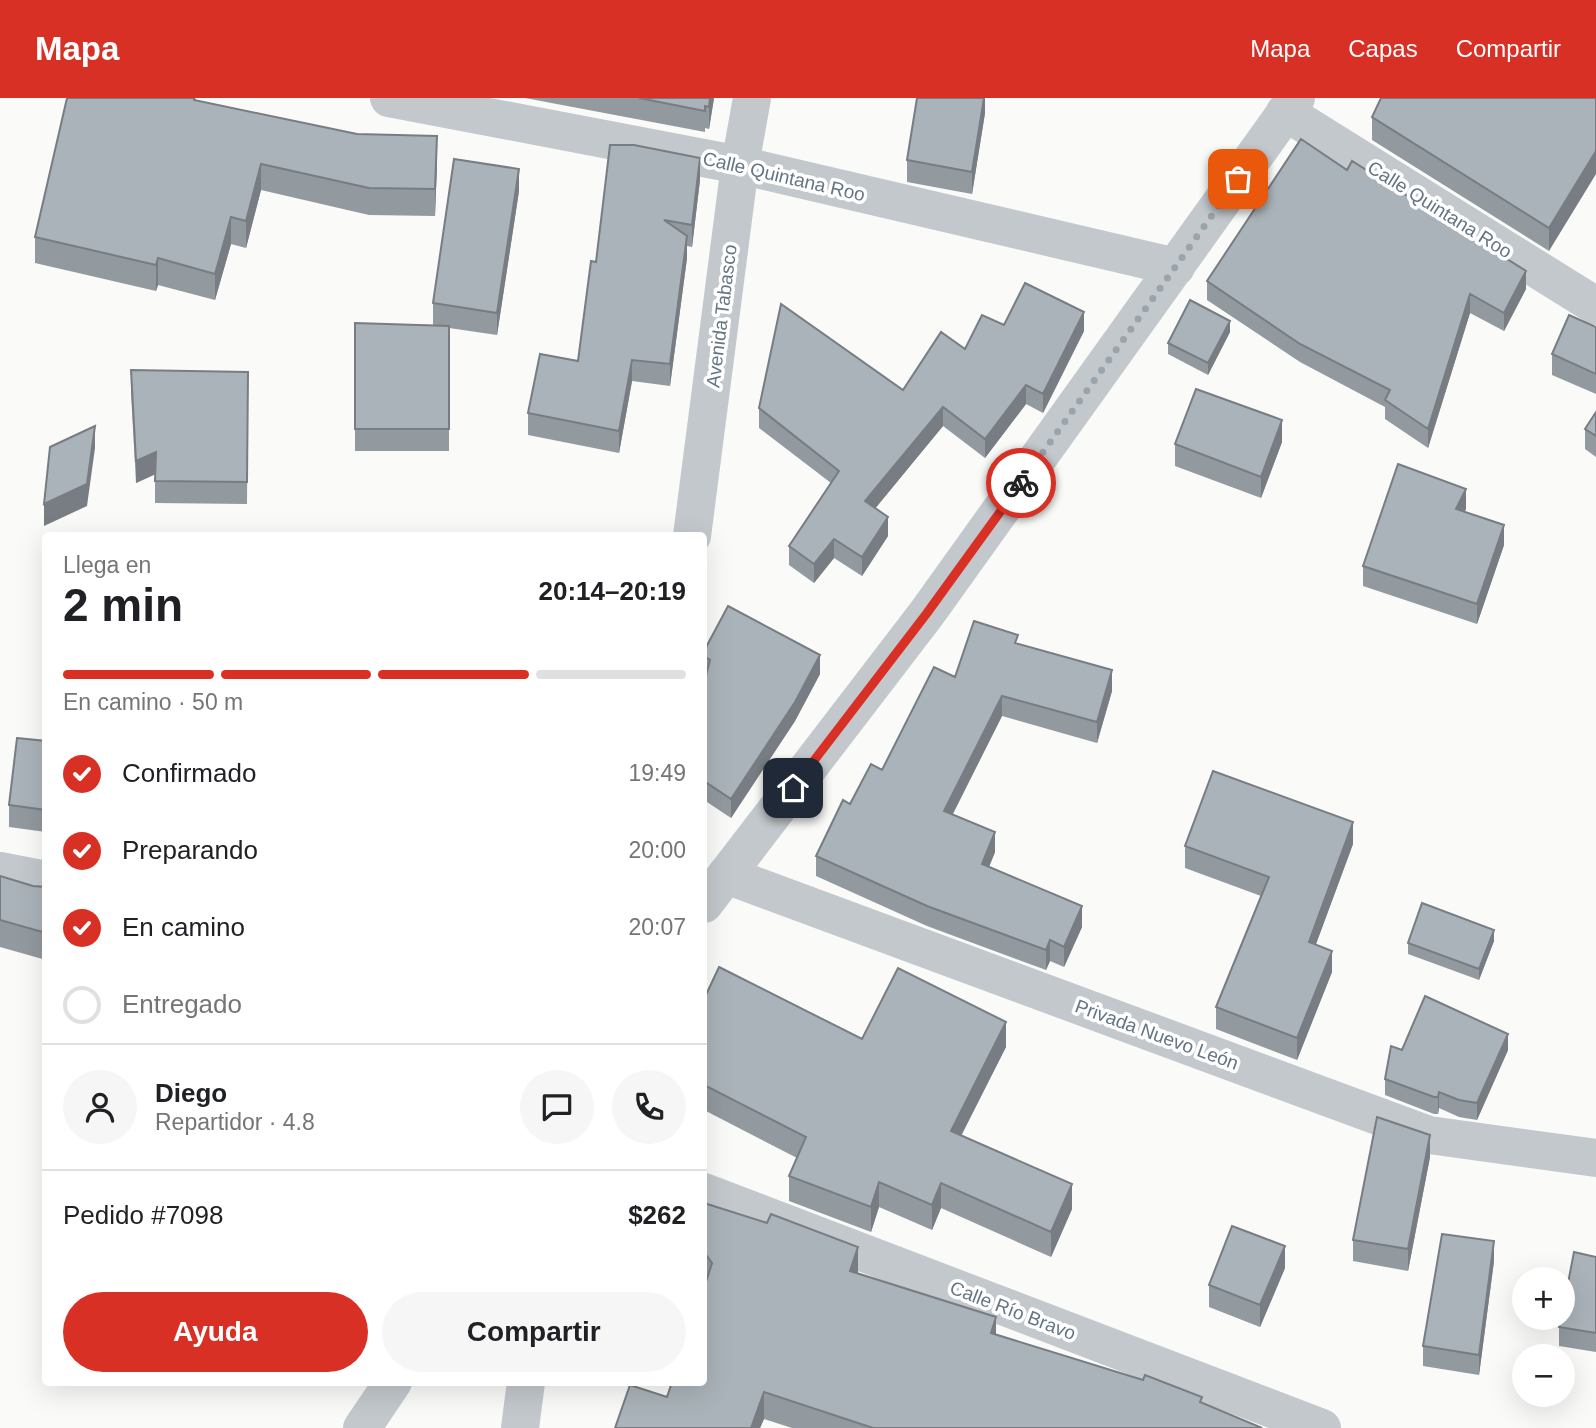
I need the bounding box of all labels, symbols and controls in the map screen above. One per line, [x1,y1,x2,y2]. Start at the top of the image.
text: Mapa [35,30,119,67]
text: Mapa [1250,35,1310,62]
text: Capas [1348,35,1418,62]
text: Compartir [1456,35,1561,62]
street label: Calle Quintana Roo [701,148,867,205]
pin [1208,149,1268,209]
street label: Calle Quintana Roo [1364,157,1516,262]
icon: bag [1219,160,1257,198]
street label: Avenida Tabasco [702,243,741,389]
courier [986,448,1056,518]
icon: bike [1002,464,1040,502]
text: Llega en [63,552,151,578]
text: 20:14–20:19 [539,576,686,606]
text: 2 min [63,579,183,631]
text: En camino · 50 m [63,689,243,715]
icon: check [63,755,101,793]
text: Confirmado [122,758,256,788]
pin [763,758,823,818]
text: 19:49 [628,760,686,786]
icon: home [774,769,812,807]
icon: check [63,832,101,870]
text: Preparando [122,835,258,865]
text: 20:00 [628,837,686,863]
icon: check [63,909,101,947]
text: En camino [122,912,245,942]
text: 20:07 [628,914,686,940]
text: Entregado [122,989,242,1019]
street label: Privada Nuevo León [1072,995,1241,1074]
button: person [63,1070,137,1144]
button: chat [520,1070,594,1144]
button: phone [612,1070,686,1144]
text: Diego [155,1078,227,1108]
text: Repartidor · 4.8 [155,1109,315,1135]
text: Pedido #7098 [63,1200,223,1230]
text: $262 [628,1200,686,1230]
map controls [1512,1267,1575,1407]
button: + [1512,1267,1575,1330]
street label: Calle Río Bravo [947,1277,1079,1344]
button: Ayuda [63,1292,368,1372]
button: Compartir [382,1292,686,1372]
button: − [1512,1344,1575,1407]

